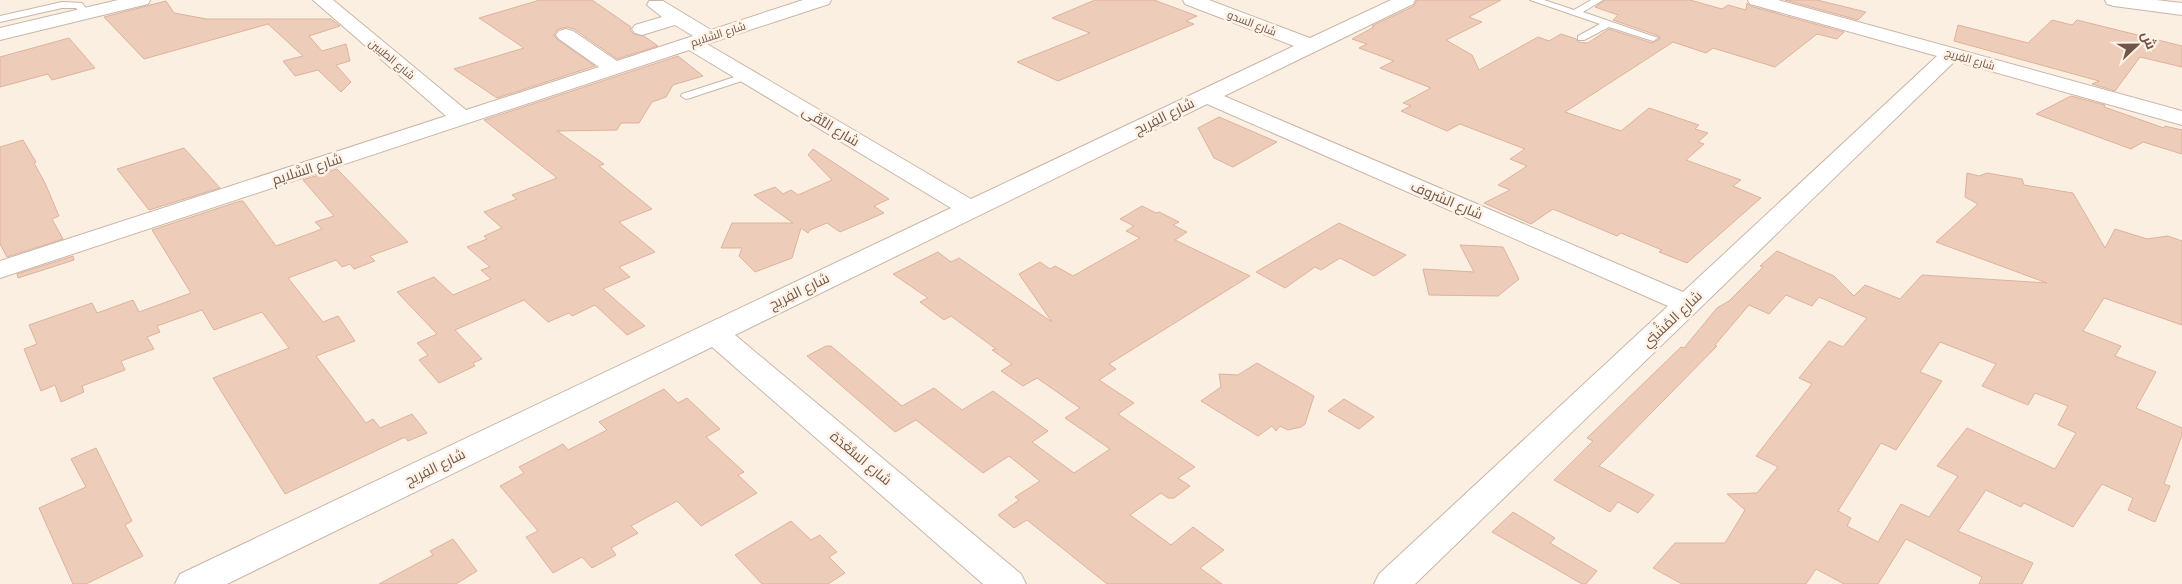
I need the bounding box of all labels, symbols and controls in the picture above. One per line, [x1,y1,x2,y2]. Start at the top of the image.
street label: شارع السدو [1225,6,1279,40]
street label: شارع السَّلايم [688,18,748,50]
north arrow [2112,20,2162,70]
text: ش [2137,28,2162,52]
street label: شارع الطيبين [365,35,419,83]
street label: شارع الفِريج [1943,44,1997,74]
street label: شارع الفِريج [1130,93,1197,138]
street label: شارع التُّقَى [799,101,863,150]
street label: شارع السَّلايم [269,148,345,190]
street label: شارع الشروف [1408,176,1486,223]
street label: شارع الفِريج [765,268,832,313]
street label: شارع المُشْتِي [1637,286,1708,353]
street label: شارع السُّعْدَة [826,426,896,489]
street label: شارع الفِريج [401,444,468,489]

